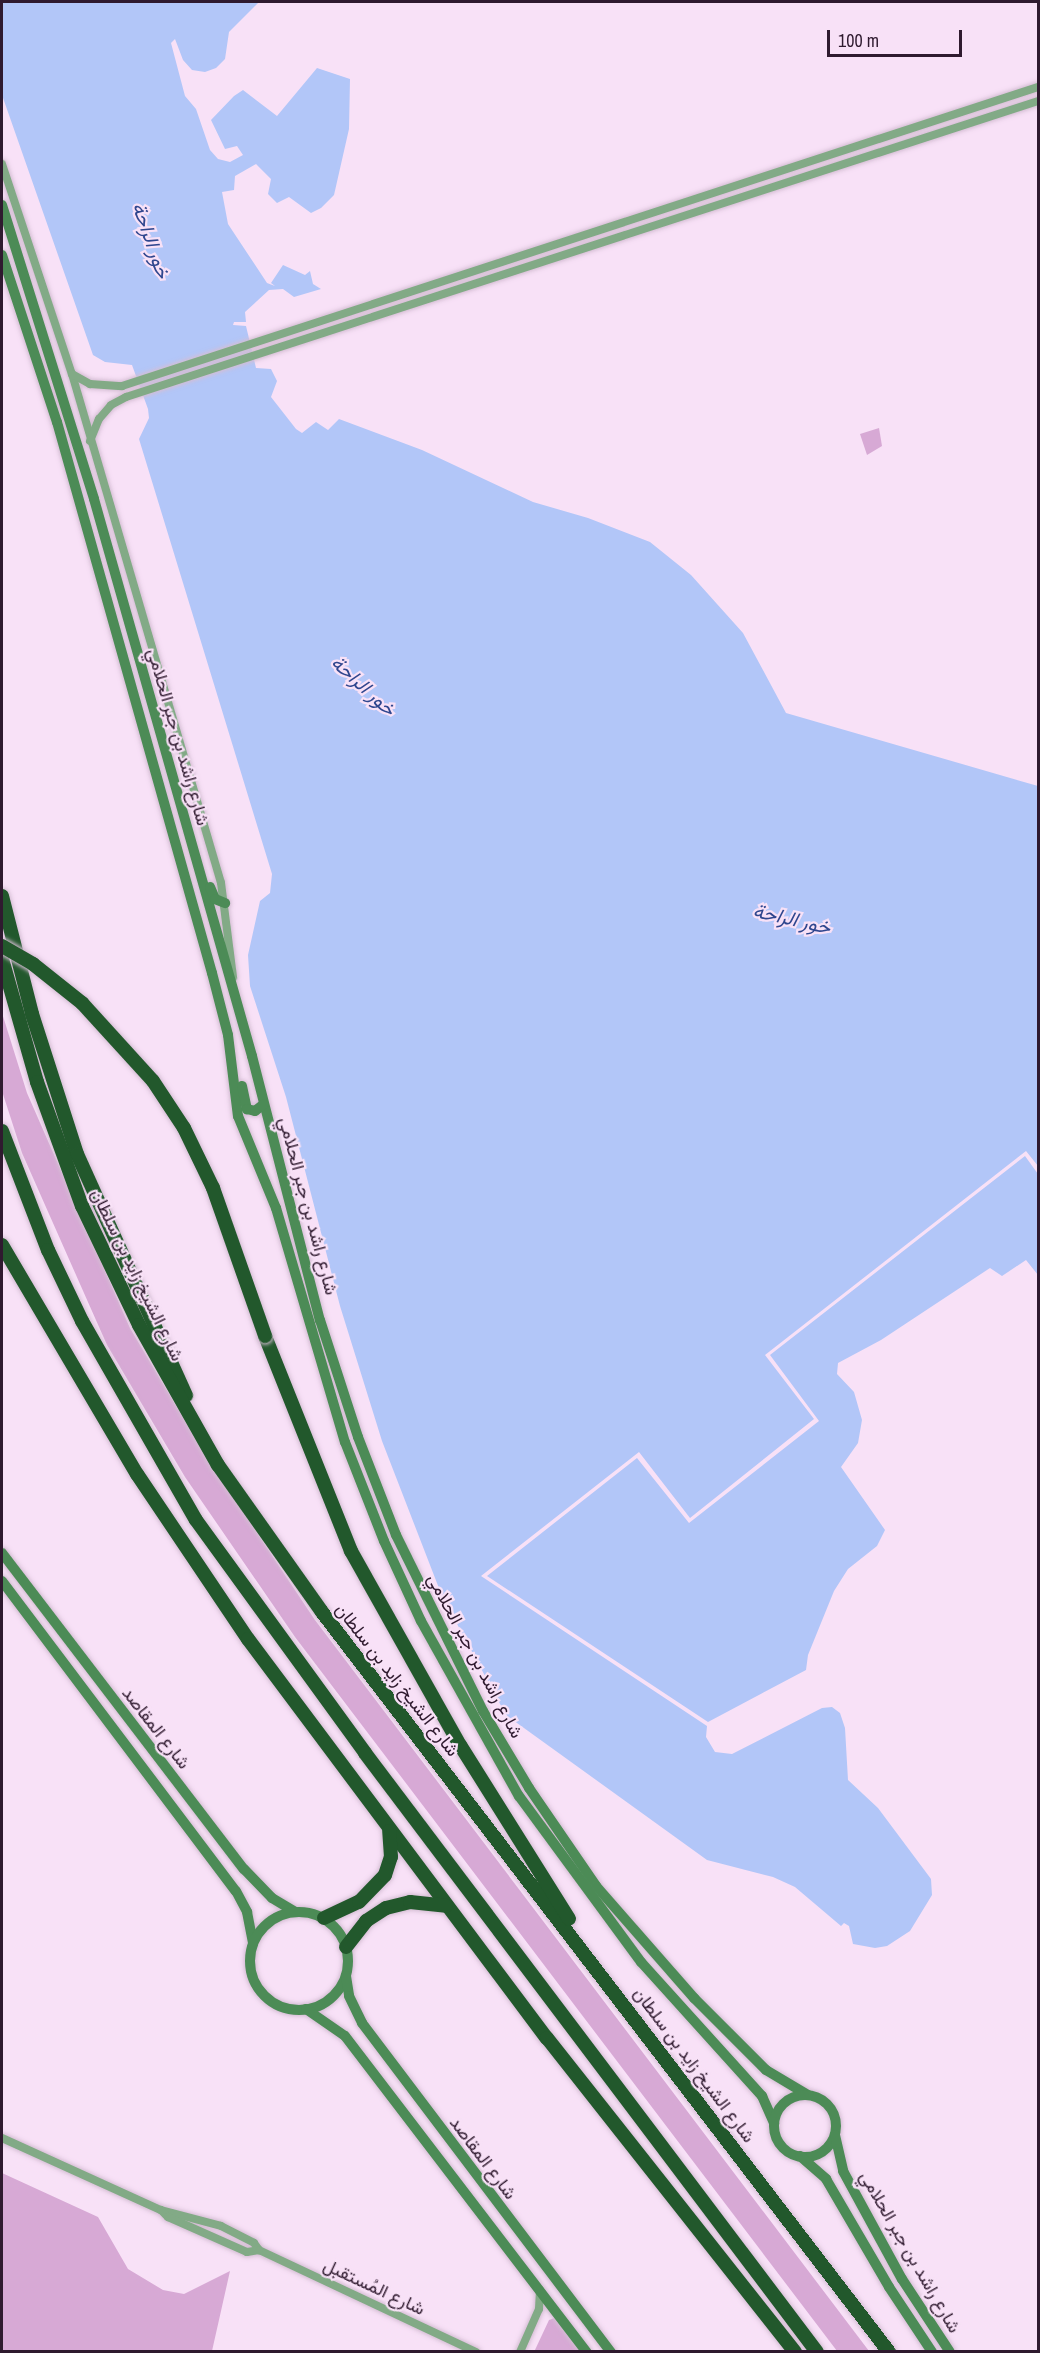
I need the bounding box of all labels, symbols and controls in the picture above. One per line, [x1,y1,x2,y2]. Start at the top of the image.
scale bar [830,18,965,56]
text: 100 m [838,28,879,53]
water label: خور الراحة [128,199,176,281]
street label: شارع راشد بن جبر الحلامي [142,646,214,828]
water label: خور الراحة [327,650,401,720]
water label: خور الراحة [751,897,833,939]
street label: شارع راشد بن جبر الحلامي [274,1115,342,1297]
street label: شارع الشيخ زايد بن سلطان [86,1186,188,1364]
street label: شارع راشد بن جبر الحلامي [422,1570,528,1742]
street label: شارع الشيخ زايد بن سلطان [330,1599,464,1761]
street label: شارع المقاصد [117,1683,195,1773]
street label: شارع الشيخ زايد بن سلطان [629,1983,759,2147]
street label: شارع المقاصد [445,2112,521,2204]
street label: شارع راشد بن جبر الحلامي [855,2167,965,2337]
street label: شارع المُستقبل [320,2254,428,2320]

